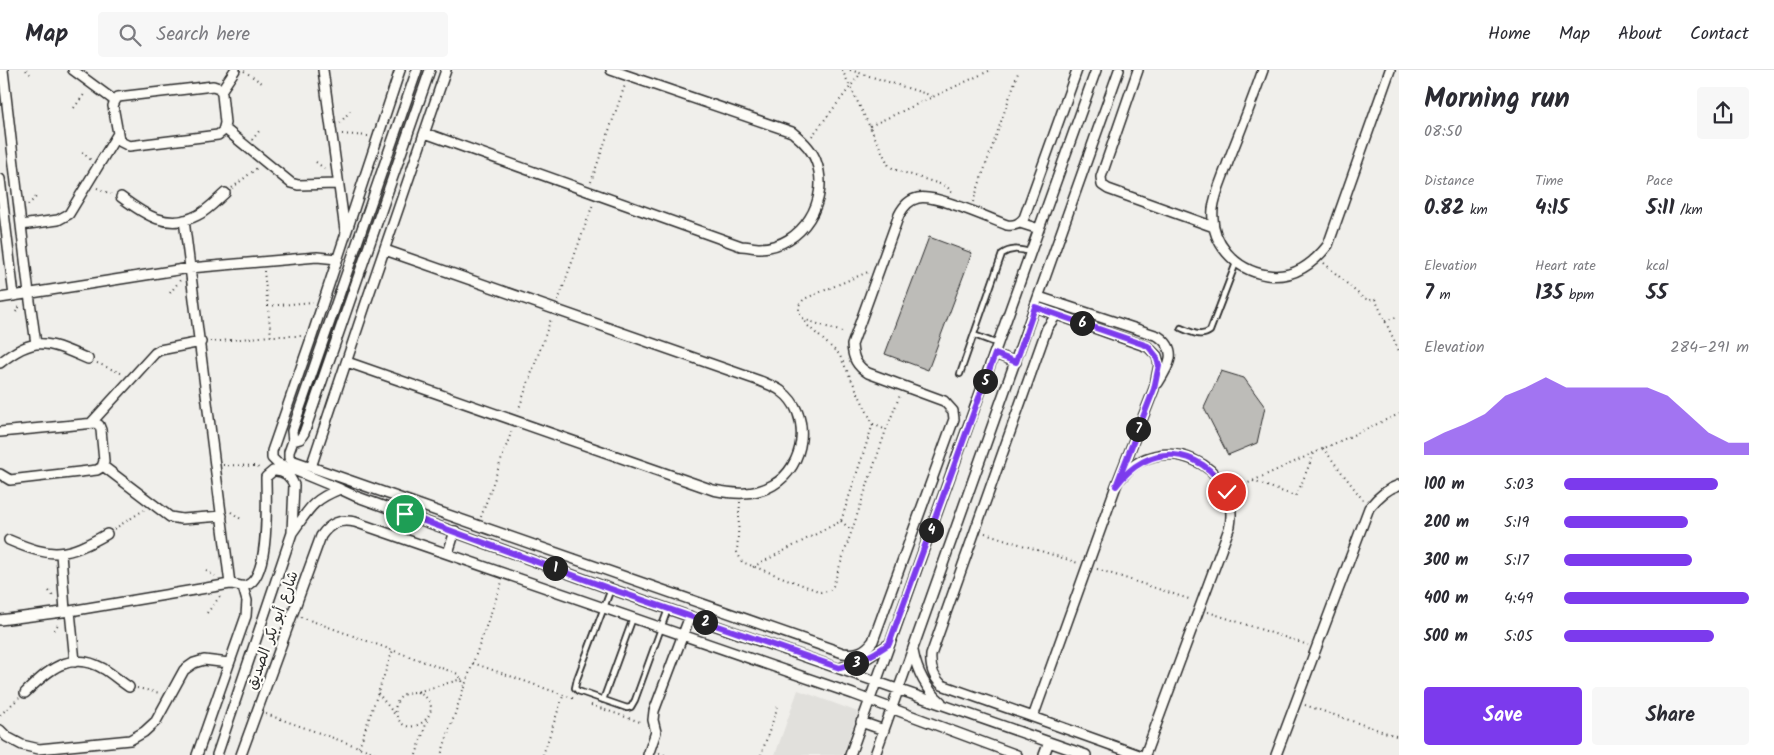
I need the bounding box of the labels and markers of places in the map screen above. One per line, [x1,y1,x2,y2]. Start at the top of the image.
pin: 6 [1070,310,1094,336]
pin: 5 [972,368,998,394]
pin: 7 [1126,416,1150,442]
pin [1206,471,1248,513]
pin [384,493,426,535]
pin: 4 [918,518,944,542]
pin: 1 [542,556,568,580]
pin: 2 [692,610,718,634]
pin: 3 [844,650,868,676]

